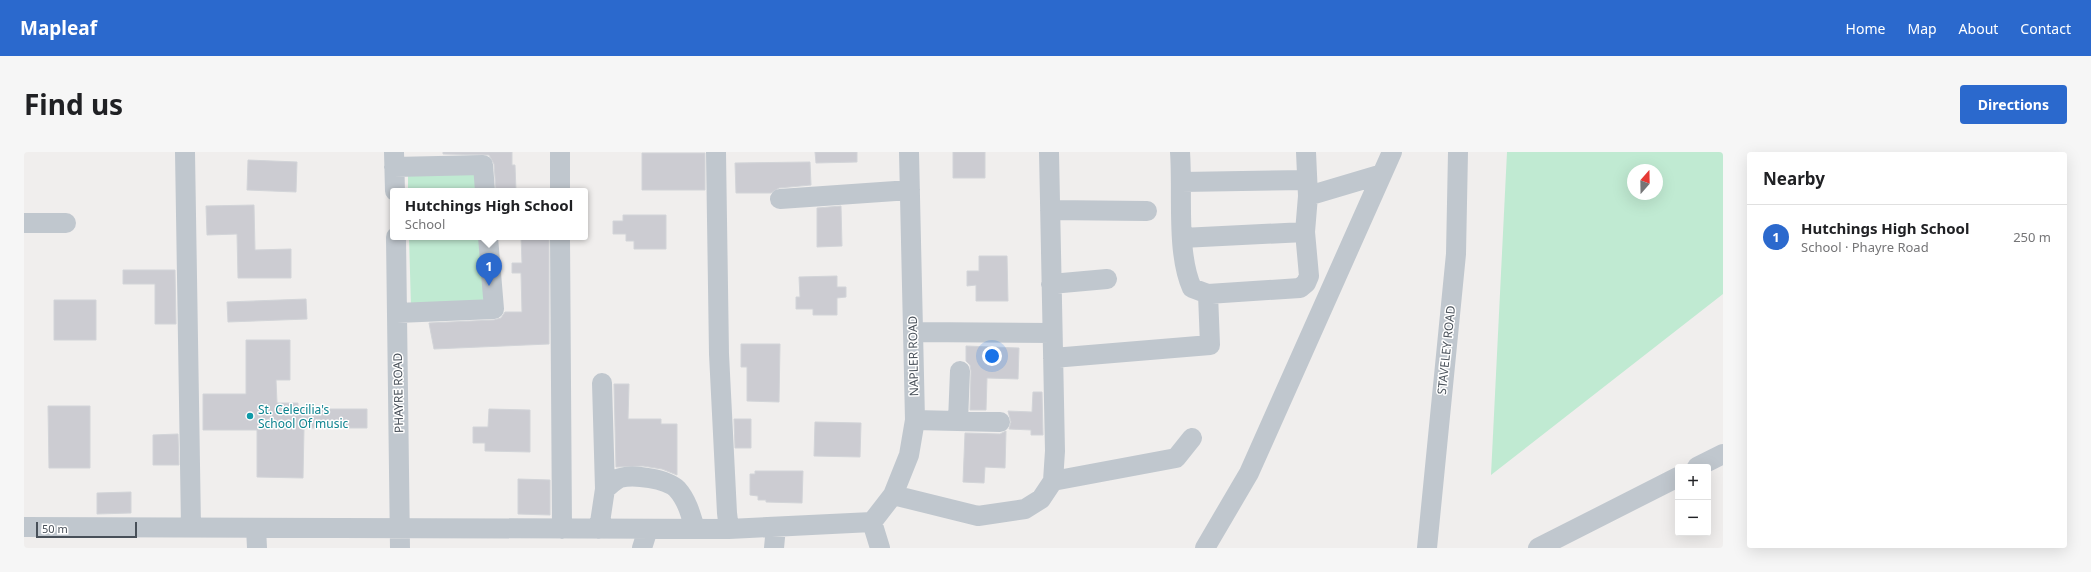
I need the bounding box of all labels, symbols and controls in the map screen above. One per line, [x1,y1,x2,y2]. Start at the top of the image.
text: Mapleaf [20,15,97,41]
text: Home [1846,19,1885,38]
text: Map [1907,19,1937,38]
text: About [1959,19,1998,38]
text: Contact [2020,19,2071,38]
text: Find us [24,85,123,123]
button: Directions [1960,85,2067,124]
north arrow [1627,164,1663,200]
text: Nearby [1763,167,1825,190]
popup [390,188,588,240]
text: Hutchings High School [405,195,573,215]
text: School [405,215,445,233]
text: Hutchings High School [1801,218,1969,238]
text: 1 [1772,228,1780,246]
text: 250 m [2013,228,2051,246]
text: School · Phayre Road [1801,238,1929,256]
pin: 1 [476,253,502,286]
street label: STAVELEY ROAD [1433,304,1459,395]
street label: NAPLER ROAD [904,315,922,396]
your location [982,346,1002,366]
street label: PHAYRE ROAD [389,353,407,433]
place label: St. Celecilia's School Of music [258,401,349,432]
marker: St. Celecilia's School Of music [245,411,255,421]
map controls [1675,464,1711,536]
button: + [1675,464,1711,500]
button: − [1675,500,1711,536]
scale bar [36,520,137,539]
text: 50 m [42,521,68,536]

